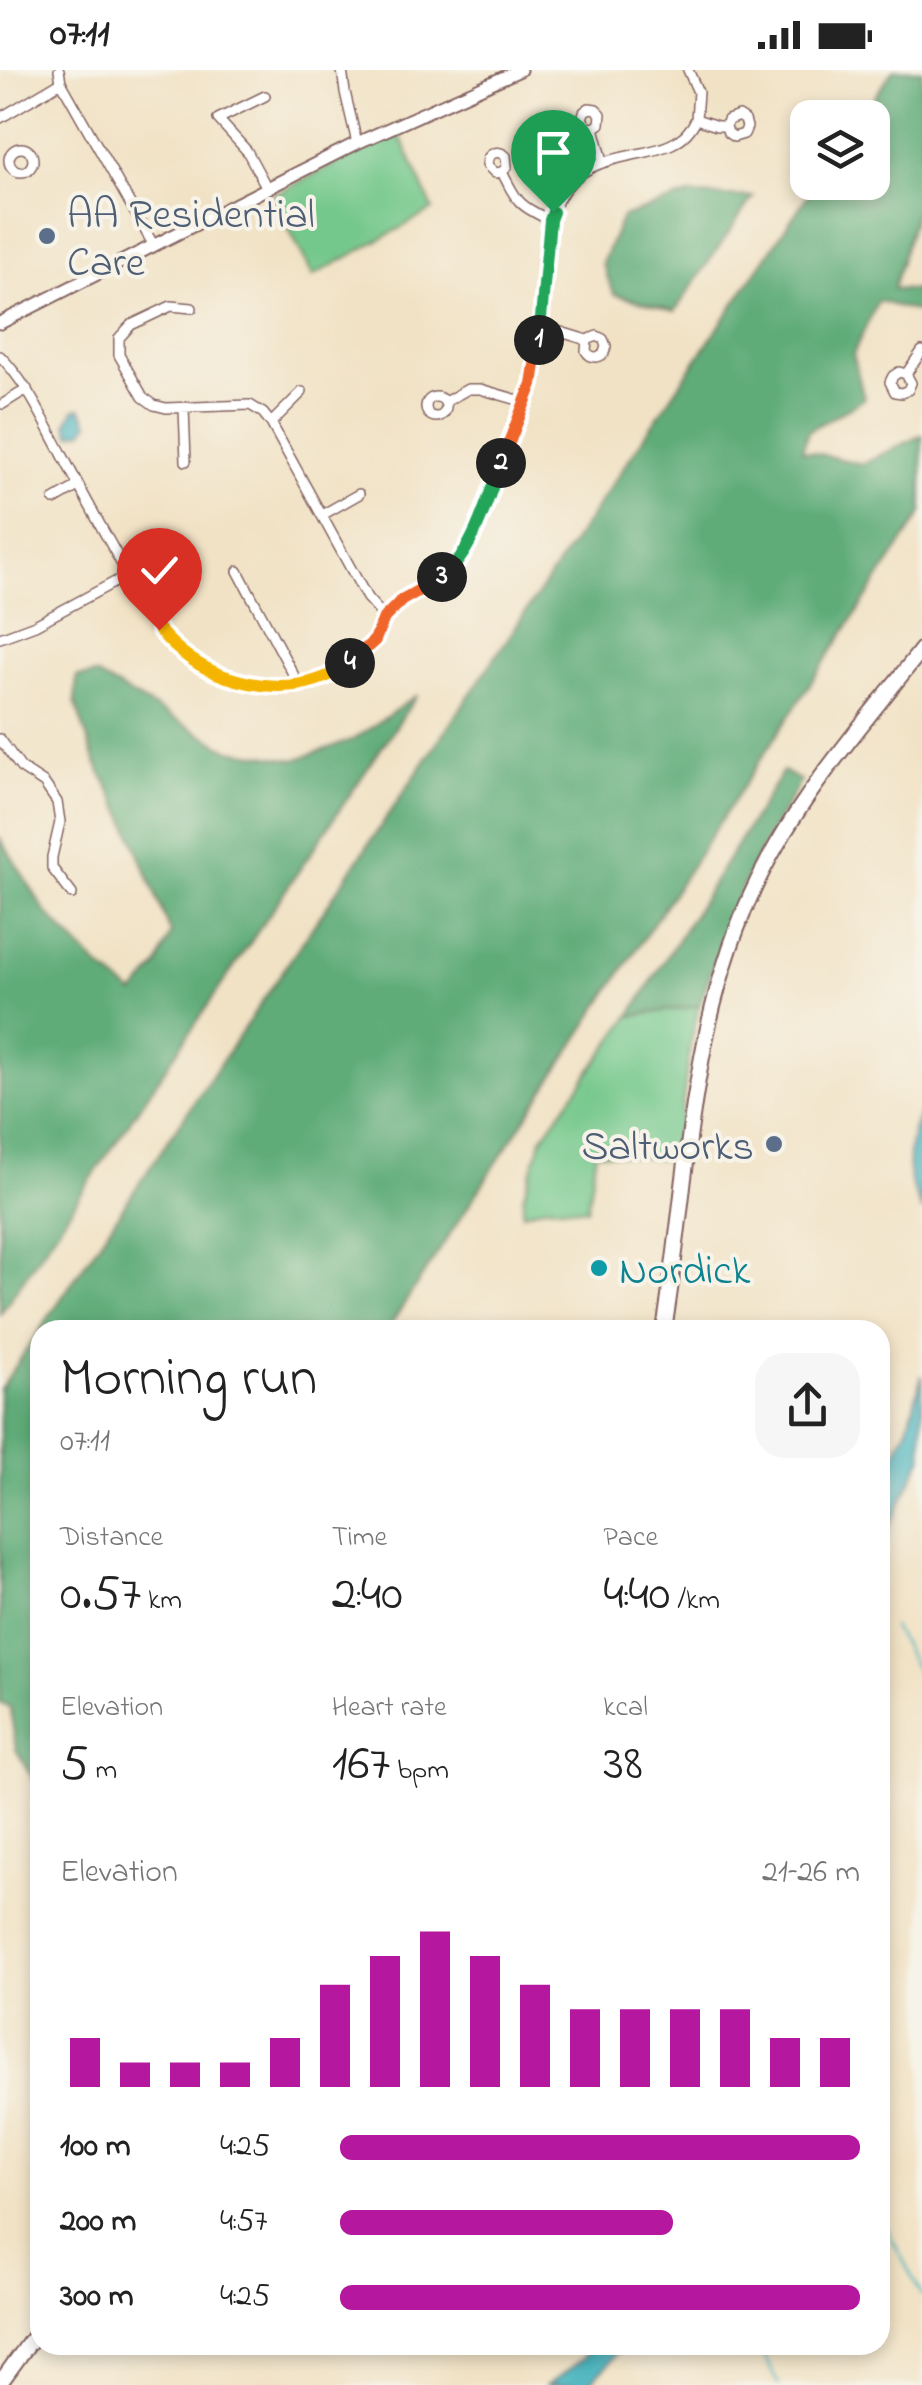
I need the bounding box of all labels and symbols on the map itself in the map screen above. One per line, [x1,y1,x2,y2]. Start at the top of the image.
pin [511,110,596,213]
place label: AA Residential Care [67,186,315,295]
marker: AA Residential Care [36,225,58,247]
pin: 1 [514,315,564,365]
pin: 2 [476,438,526,488]
pin [117,528,202,631]
pin: 3 [417,552,467,602]
pin: 4 [325,638,375,688]
place label: Saltworks [581,1118,754,1179]
marker: Saltworks [763,1133,785,1155]
place label: Nordick [619,1242,751,1303]
marker: Nordick [588,1257,610,1279]

